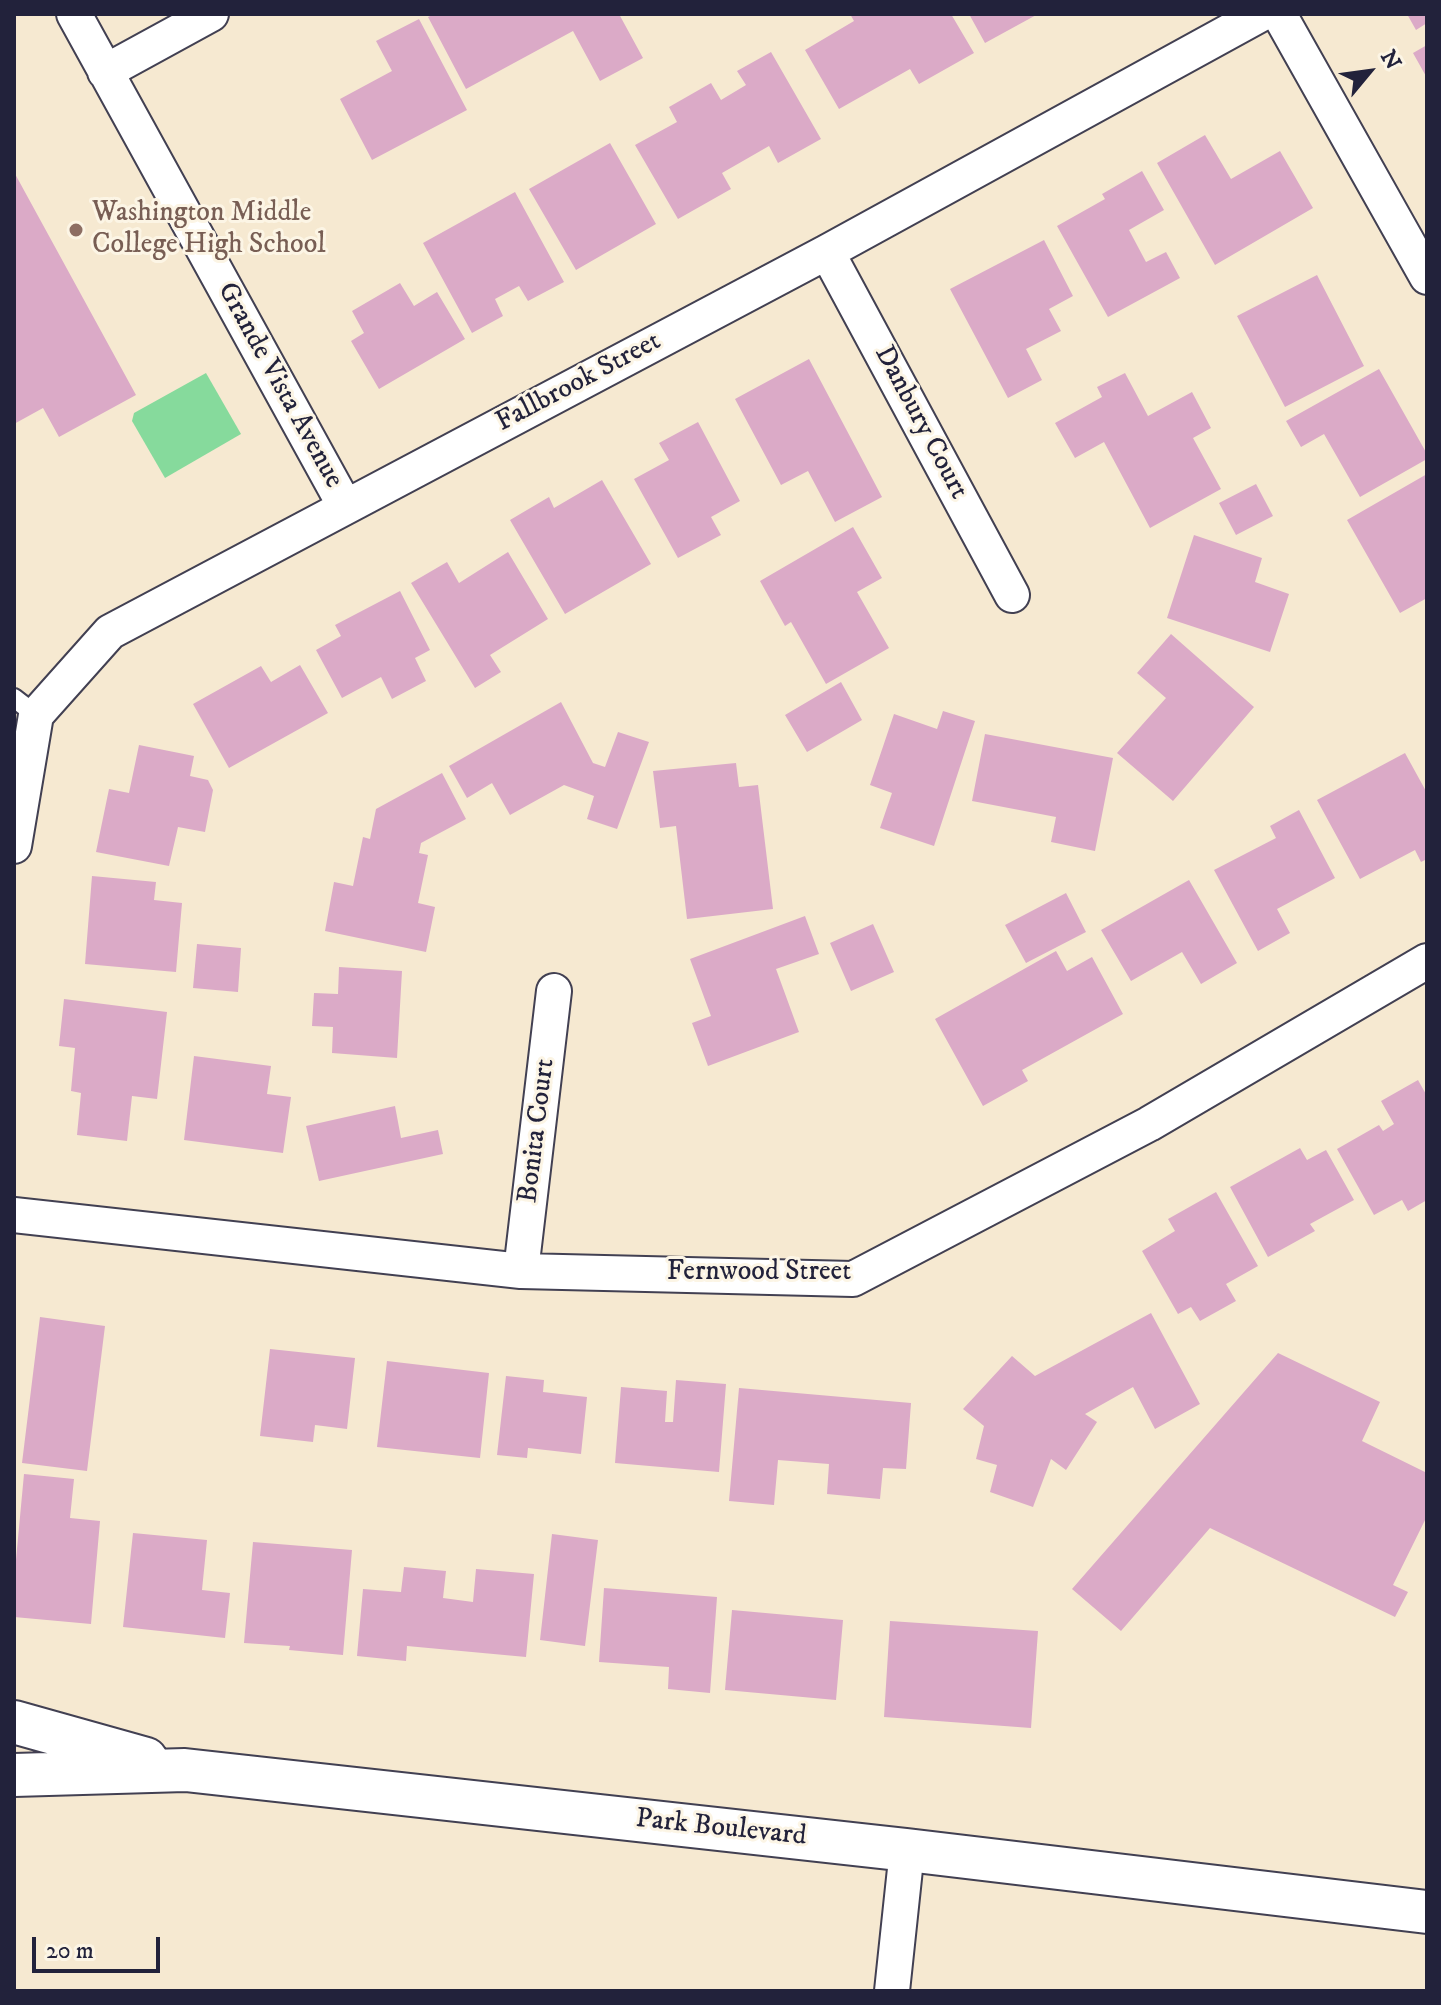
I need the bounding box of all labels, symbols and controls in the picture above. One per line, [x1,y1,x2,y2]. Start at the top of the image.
north arrow [1329,32,1409,112]
text: N [1374,46,1407,75]
place label: Washington Middle College High School [92,197,326,263]
marker: Washington Middle College High School [67,221,85,239]
street label: Grande Vista Avenue [209,277,349,495]
street label: Fallbrook Street [491,326,667,440]
street label: Danbury Court [866,341,974,505]
street label: Bonita Court [512,1057,564,1205]
street label: Fernwood Street [667,1256,851,1290]
street label: Park Boulevard [634,1803,808,1855]
scale bar [36,1921,164,1971]
text: 20 m [46,1936,94,1966]

